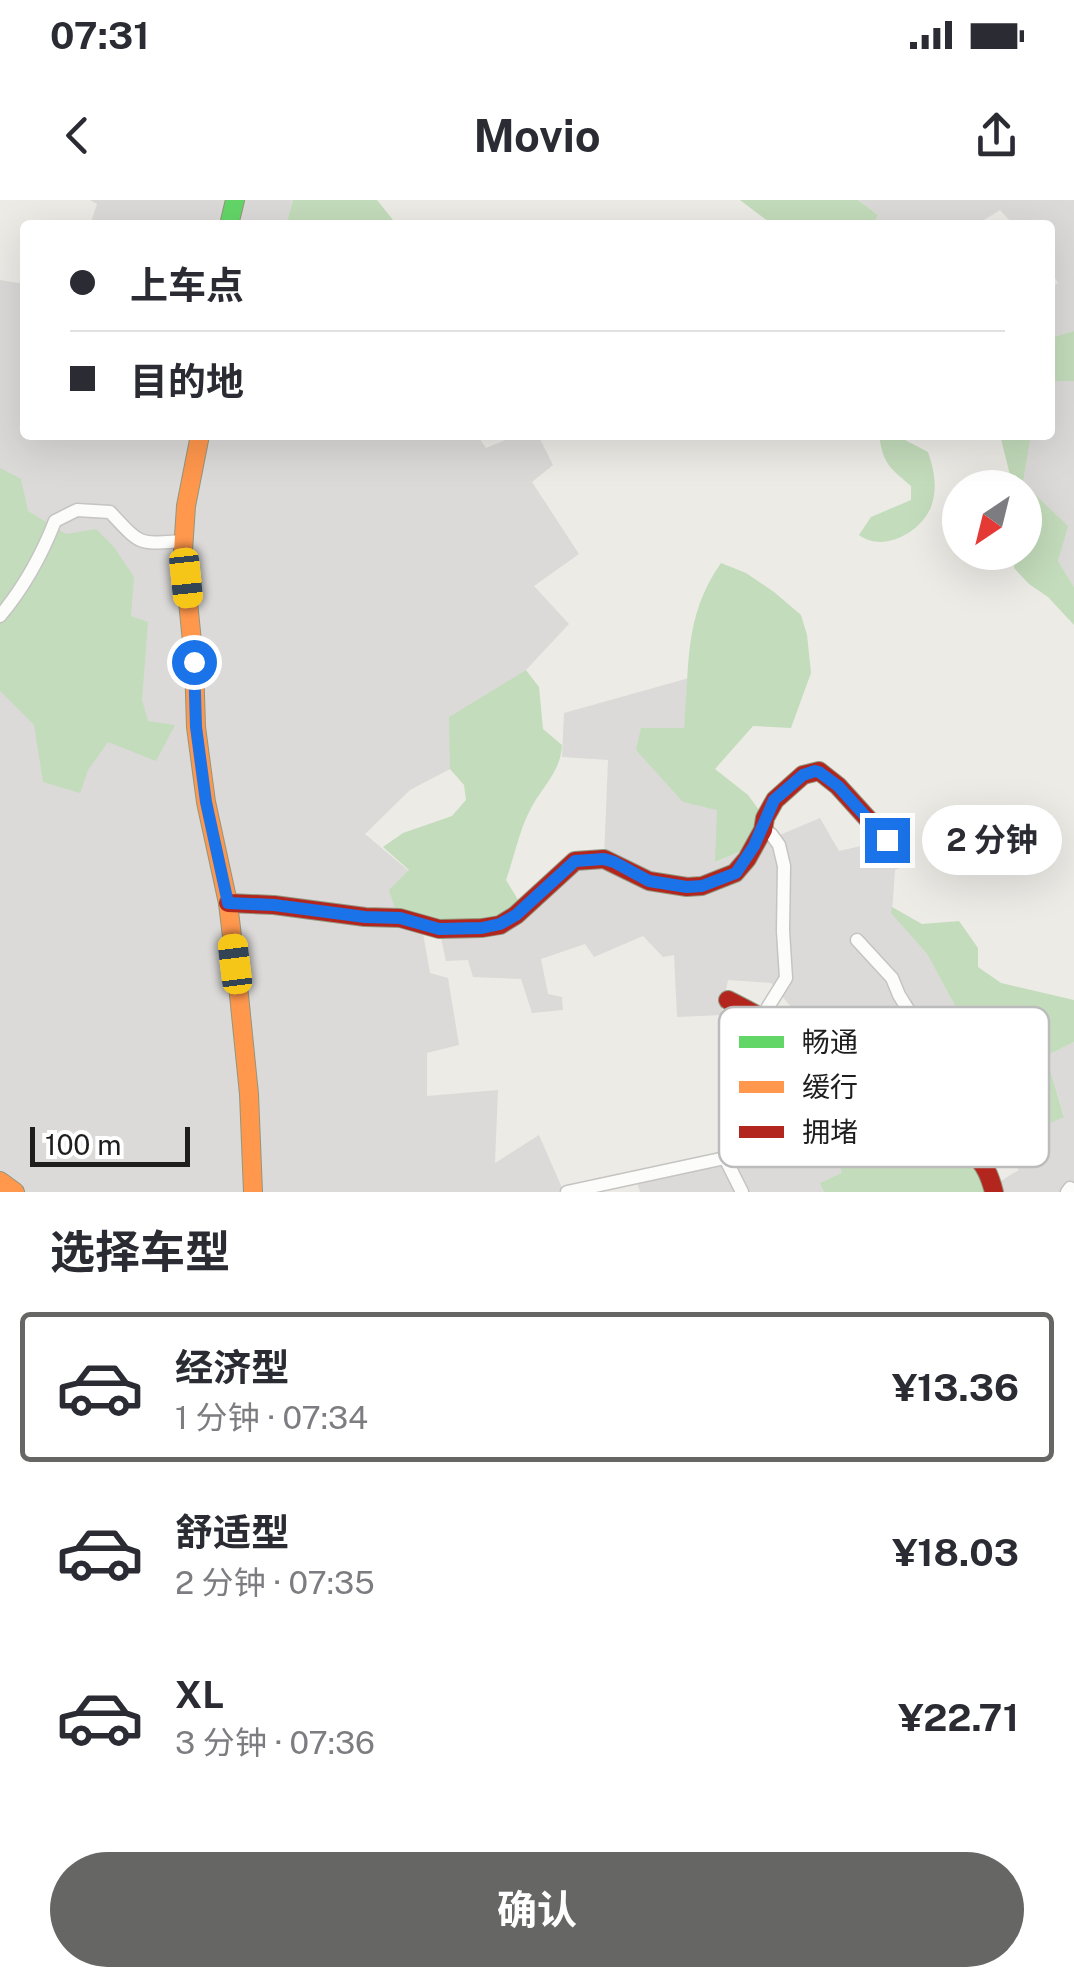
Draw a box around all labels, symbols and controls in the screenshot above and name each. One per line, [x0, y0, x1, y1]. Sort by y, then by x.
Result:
text: 07:31 [50, 13, 149, 58]
icon: back [50, 108, 105, 163]
icon: share [969, 108, 1024, 163]
text: Movio [473, 109, 601, 162]
text: 上车点 [130, 263, 244, 308]
text: 目的地 [130, 359, 244, 404]
north arrow [942, 470, 1042, 570]
map controls [942, 470, 1042, 570]
car [168, 547, 204, 609]
route start [172, 640, 217, 685]
callout: 2 分钟 [922, 805, 1062, 875]
route end [865, 818, 910, 863]
text: 2 分钟 [946, 821, 1038, 858]
car [216, 932, 254, 996]
legend [719, 1007, 1049, 1167]
text: 畅通 [802, 1025, 858, 1058]
text: 缓行 [802, 1070, 858, 1103]
text: 拥堵 [802, 1115, 858, 1148]
scale bar [30, 1122, 190, 1166]
text: 100 m [45, 1128, 122, 1161]
text: 选择车型 [50, 1225, 230, 1278]
icon: car [55, 1342, 145, 1432]
text: 经济型 [175, 1345, 289, 1390]
text: ¥13.36 [892, 1365, 1019, 1410]
text: 1 分钟 · 07:34 [175, 1399, 368, 1436]
icon: car [55, 1507, 145, 1597]
text: 舒适型 [175, 1510, 289, 1555]
text: ¥18.03 [892, 1530, 1019, 1575]
text: 2 分钟 · 07:35 [175, 1564, 375, 1601]
icon: car [55, 1672, 145, 1762]
text: XL [175, 1672, 224, 1717]
text: ¥22.71 [898, 1695, 1019, 1740]
text: 3 分钟 · 07:36 [175, 1724, 375, 1761]
button: 确认 [50, 1852, 1024, 1967]

